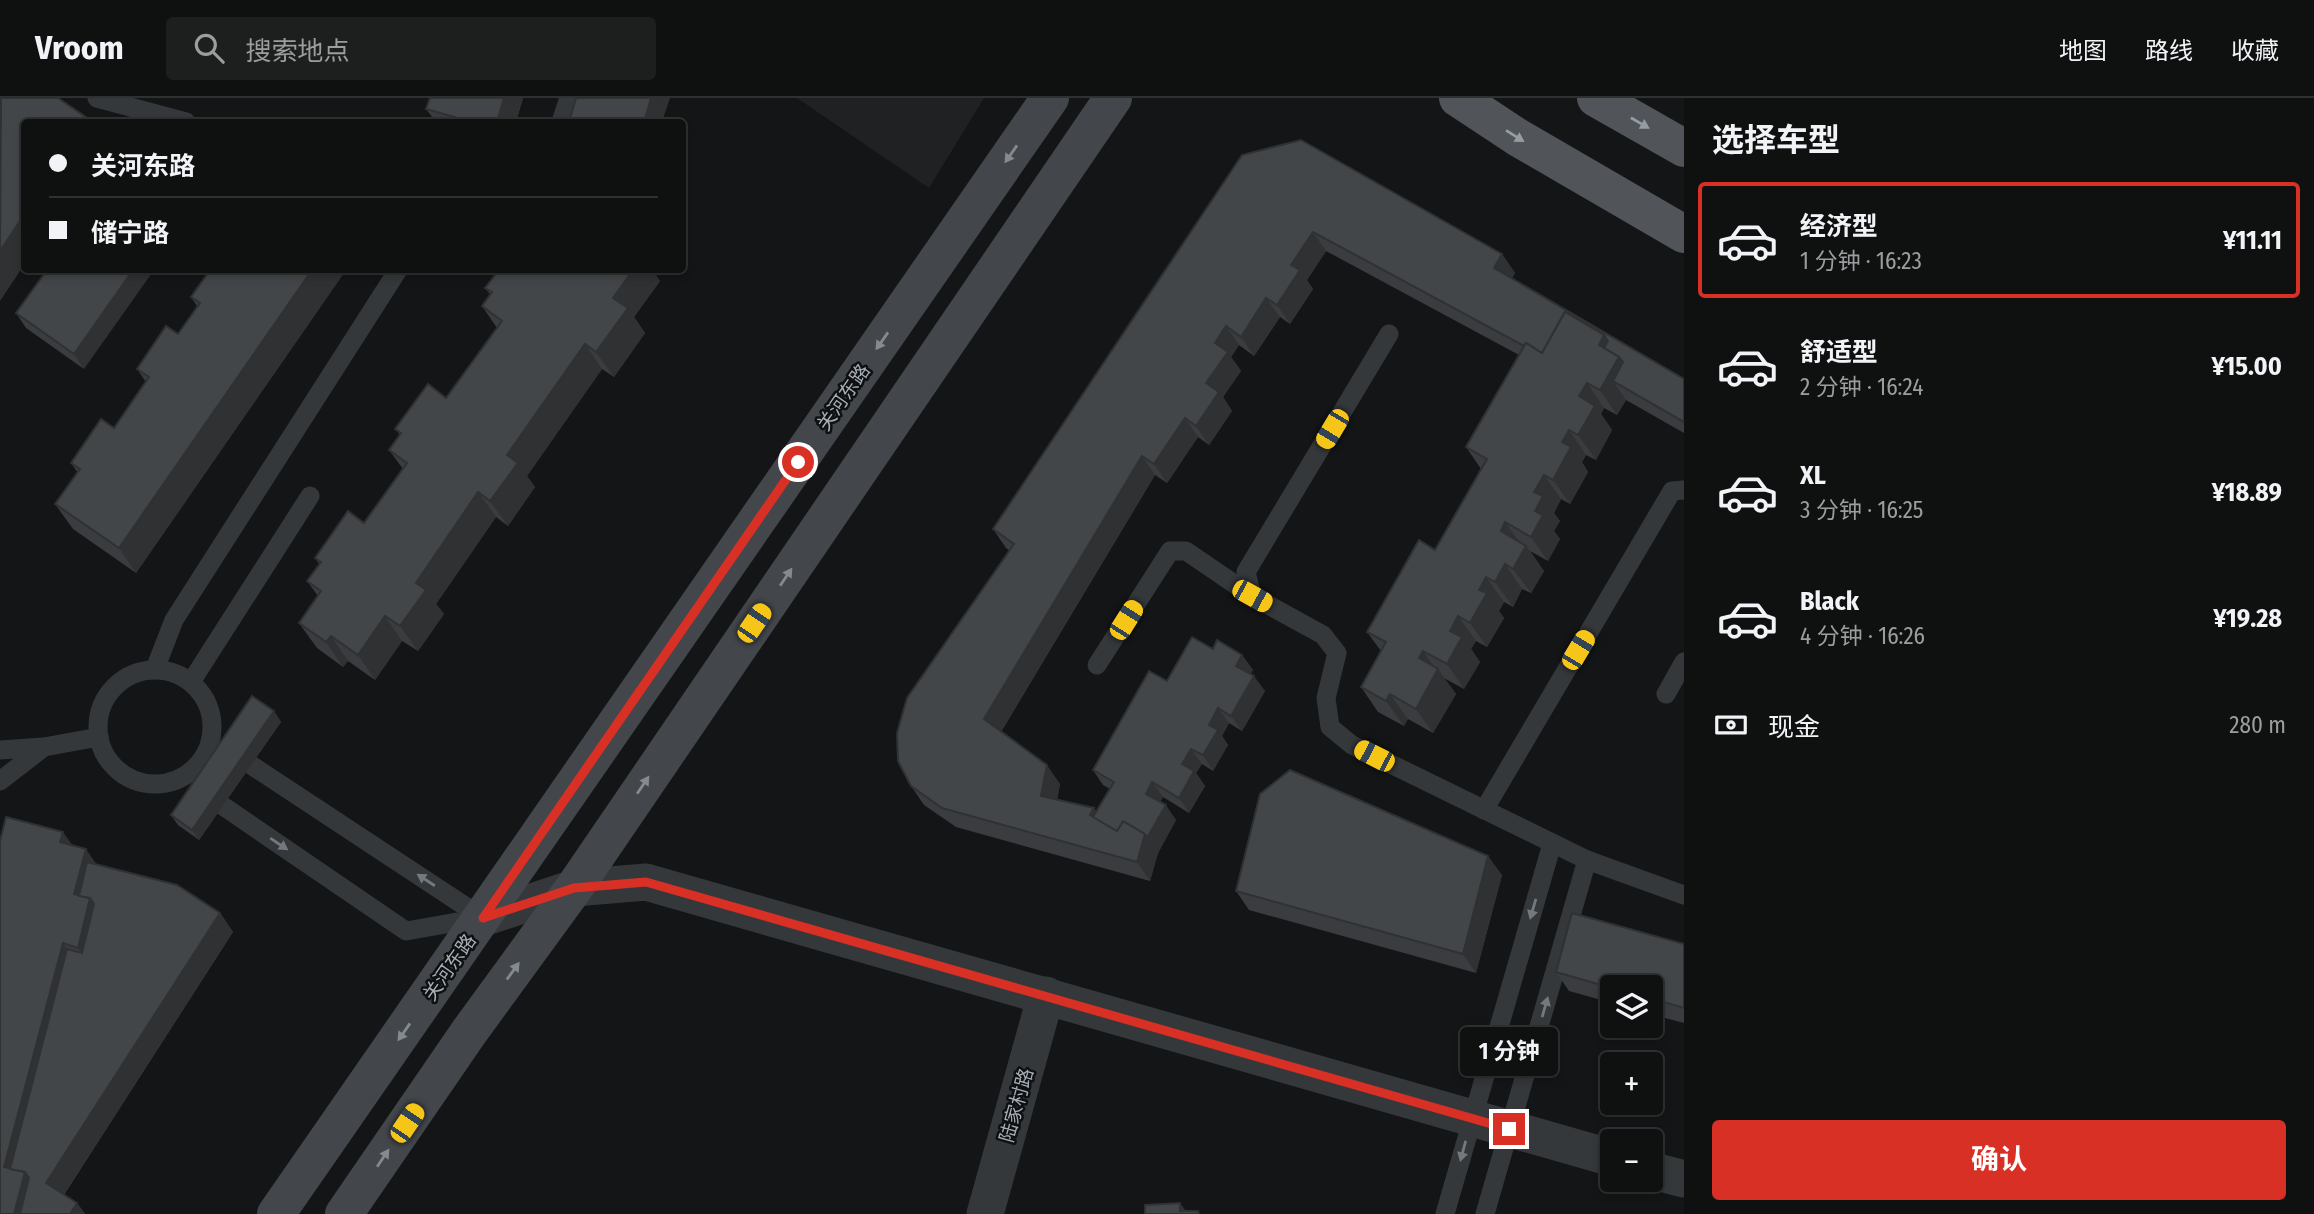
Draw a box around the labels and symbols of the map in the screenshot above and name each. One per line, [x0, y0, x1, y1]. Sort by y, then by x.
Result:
one-way arrow [1631, 117, 1650, 129]
one-way arrow [1506, 129, 1525, 142]
one-way arrow [1004, 145, 1018, 163]
one-way arrow [875, 332, 889, 350]
street label: 关河东路 [812, 360, 875, 435]
car [1313, 406, 1352, 452]
route start [782, 446, 814, 478]
one-way arrow [779, 568, 793, 586]
car [1229, 577, 1276, 615]
car [1106, 597, 1147, 643]
car [734, 600, 775, 646]
car [1559, 627, 1598, 673]
car [1351, 737, 1398, 775]
one-way arrow [636, 776, 650, 794]
one-way arrow [270, 837, 288, 851]
one-way arrow [417, 873, 436, 886]
one-way arrow [1527, 899, 1537, 920]
street label: 关河东路 [418, 930, 481, 1005]
one-way arrow [506, 962, 520, 980]
one-way arrow [1540, 996, 1550, 1017]
one-way arrow [397, 1023, 411, 1041]
callout: 1 分钟 [1460, 1028, 1558, 1076]
street label: 陆家村路 [995, 1065, 1038, 1145]
car [387, 1100, 428, 1146]
route end [1493, 1113, 1525, 1145]
one-way arrow [1457, 1141, 1467, 1162]
one-way arrow [376, 1149, 390, 1167]

